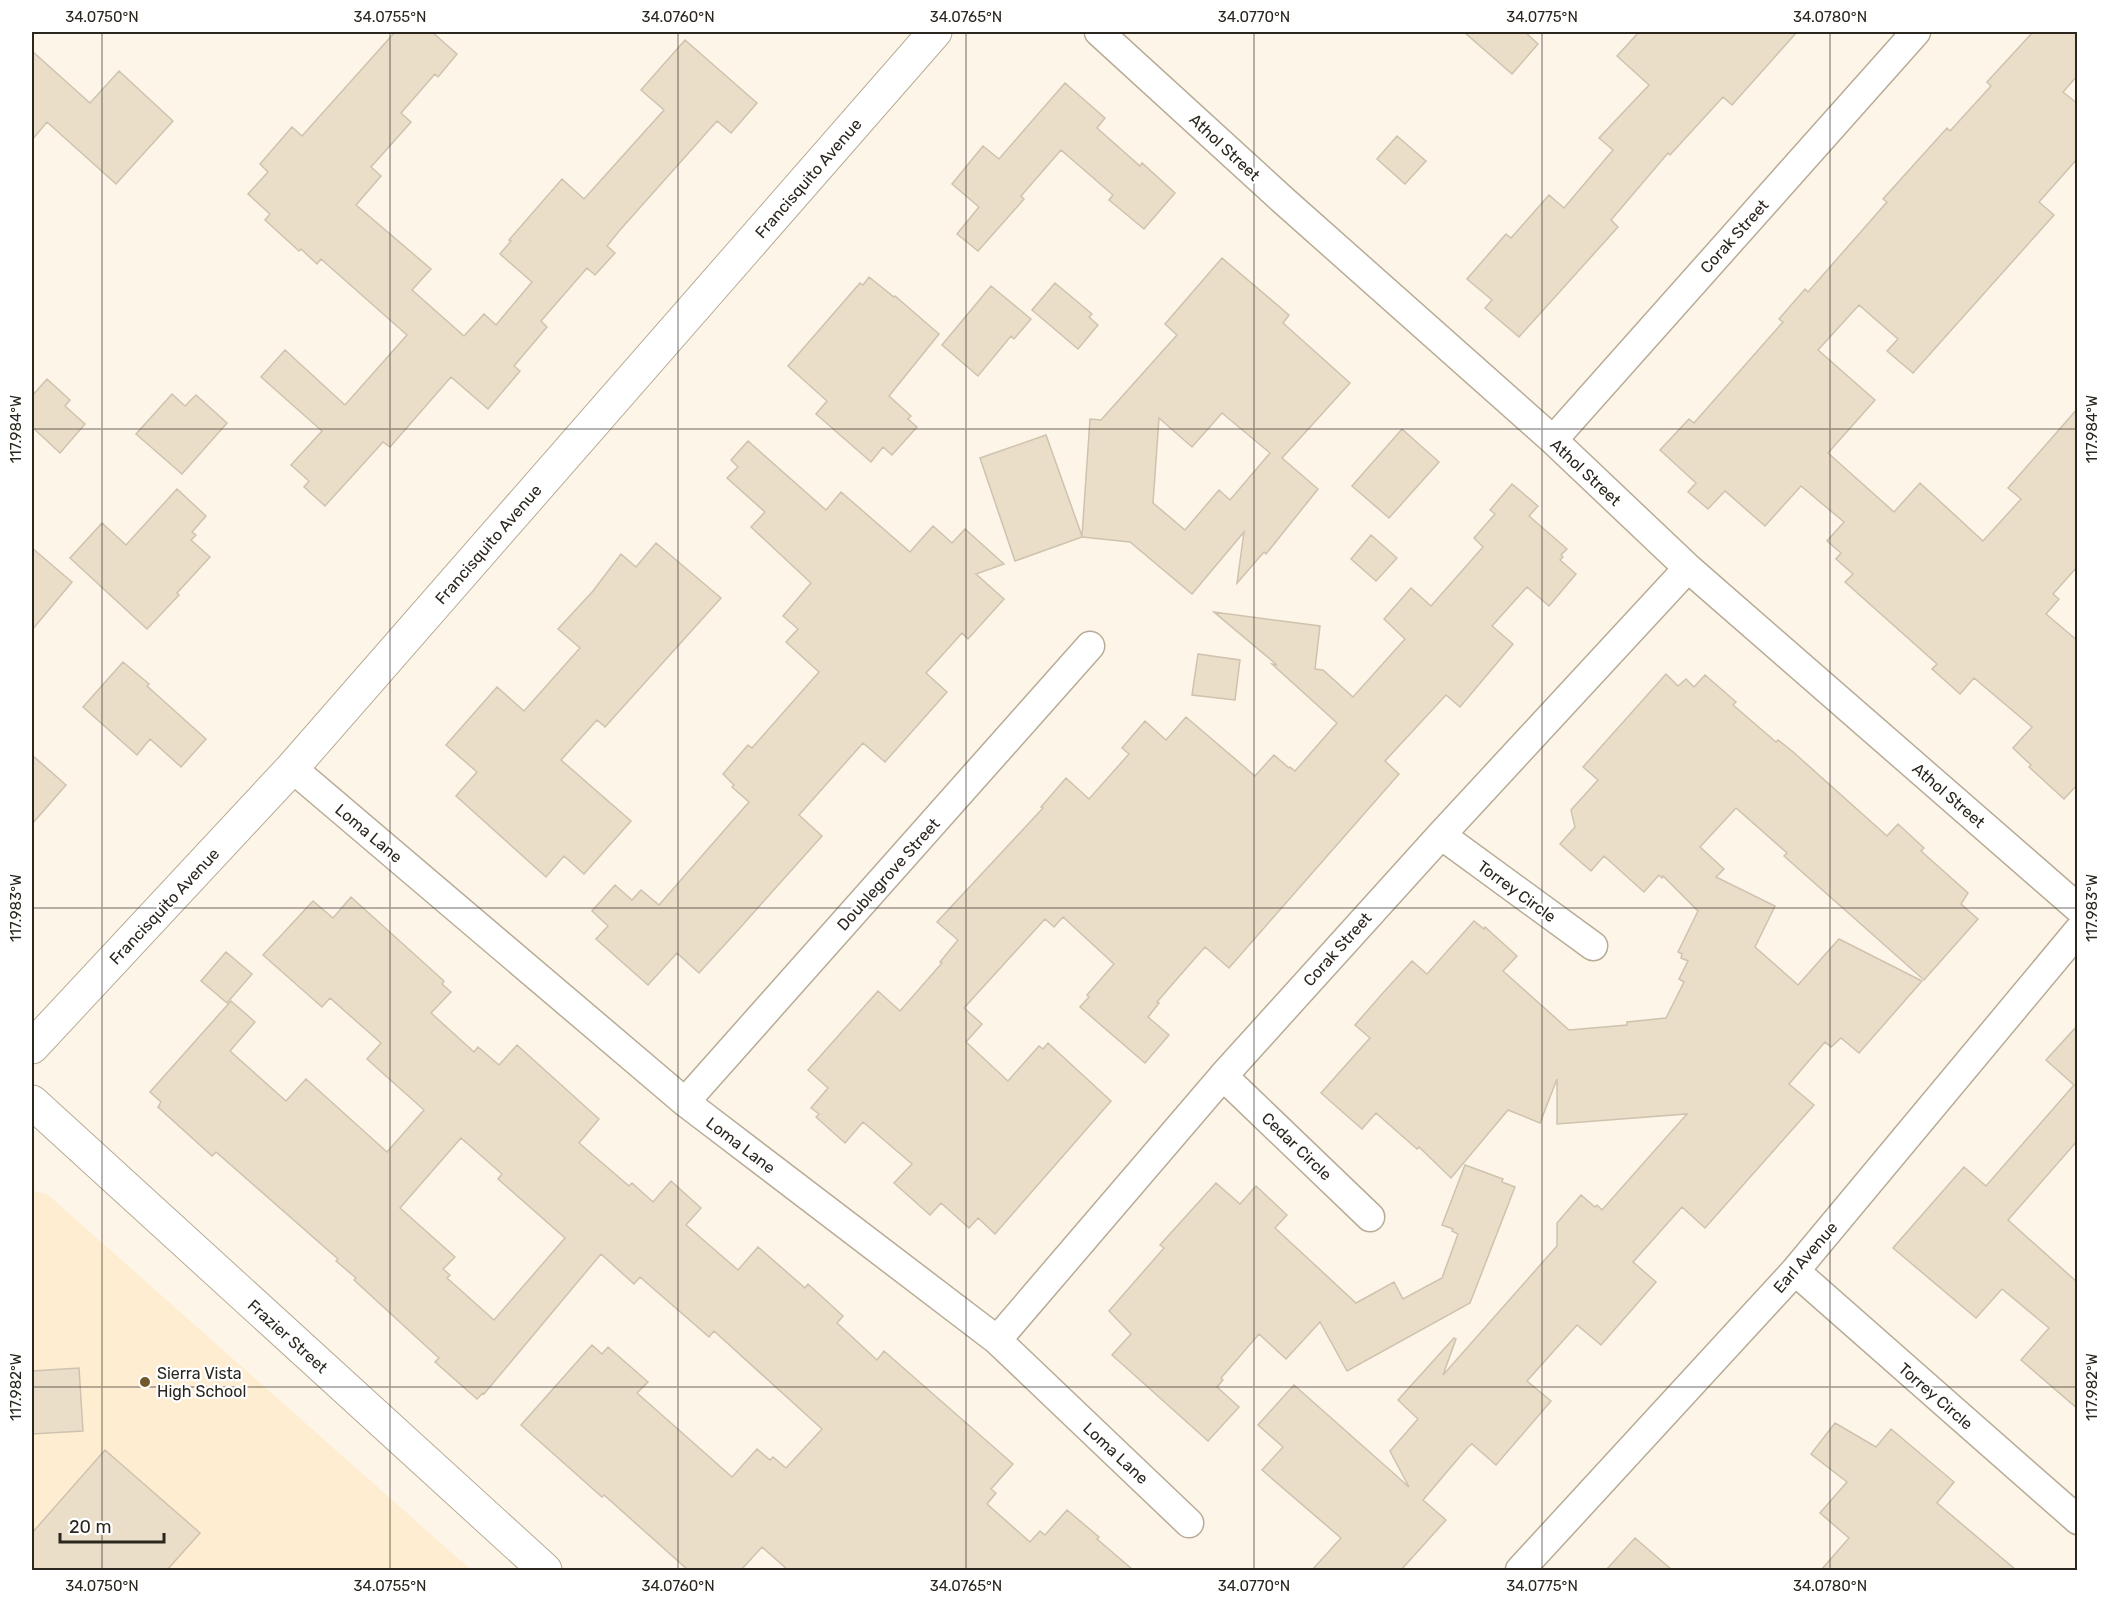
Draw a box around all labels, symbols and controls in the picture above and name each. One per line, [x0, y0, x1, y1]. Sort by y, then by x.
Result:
text: 34.0750°N [65, 8, 139, 26]
text: 34.0755°N [354, 8, 426, 26]
text: 34.0760°N [641, 8, 715, 26]
text: 34.0765°N [930, 8, 1002, 26]
text: 34.0770°N [1218, 8, 1290, 26]
text: 34.0775°N [1506, 8, 1578, 26]
text: 34.0780°N [1793, 8, 1867, 26]
street label: Athol Street [1185, 110, 1264, 185]
street label: Francisquito Avenue [751, 115, 866, 242]
street label: Corak Street [1696, 195, 1773, 277]
text: 117.984°W [7, 395, 25, 463]
text: 117.984°W [2083, 395, 2101, 463]
street label: Athol Street [1546, 435, 1625, 510]
street label: Francisquito Avenue [431, 481, 546, 608]
street label: Athol Street [1909, 759, 1989, 832]
street label: Loma Lane [331, 800, 406, 867]
street label: Doublegrove Street [833, 814, 944, 934]
street label: Francisquito Avenue [105, 844, 223, 969]
street label: Torrey Circle [1474, 857, 1560, 926]
text: 117.983°W [7, 874, 25, 942]
text: 117.983°W [2083, 874, 2101, 942]
street label: Corak Street [1299, 908, 1376, 990]
street label: Cedar Circle [1258, 1108, 1336, 1184]
street label: Loma Lane [702, 1113, 779, 1178]
street label: Earl Avenue [1769, 1218, 1841, 1297]
street label: Frazier Street [244, 1296, 331, 1377]
text: 117.982°W [7, 1353, 25, 1421]
text: 117.982°W [2083, 1353, 2101, 1421]
street label: Torrey Circle [1895, 1359, 1977, 1434]
place label: Sierra Vista High School [157, 1364, 246, 1401]
marker: Sierra Vista High School [138, 1375, 152, 1389]
street label: Loma Lane [1079, 1419, 1152, 1488]
scale bar [60, 1506, 164, 1544]
text: 20 m [69, 1516, 111, 1538]
text: 34.0750°N [65, 1577, 139, 1595]
text: 34.0755°N [354, 1577, 426, 1595]
text: 34.0760°N [641, 1577, 715, 1595]
text: 34.0765°N [930, 1577, 1002, 1595]
text: 34.0770°N [1218, 1577, 1290, 1595]
text: 34.0775°N [1506, 1577, 1578, 1595]
text: 34.0780°N [1793, 1577, 1867, 1595]

